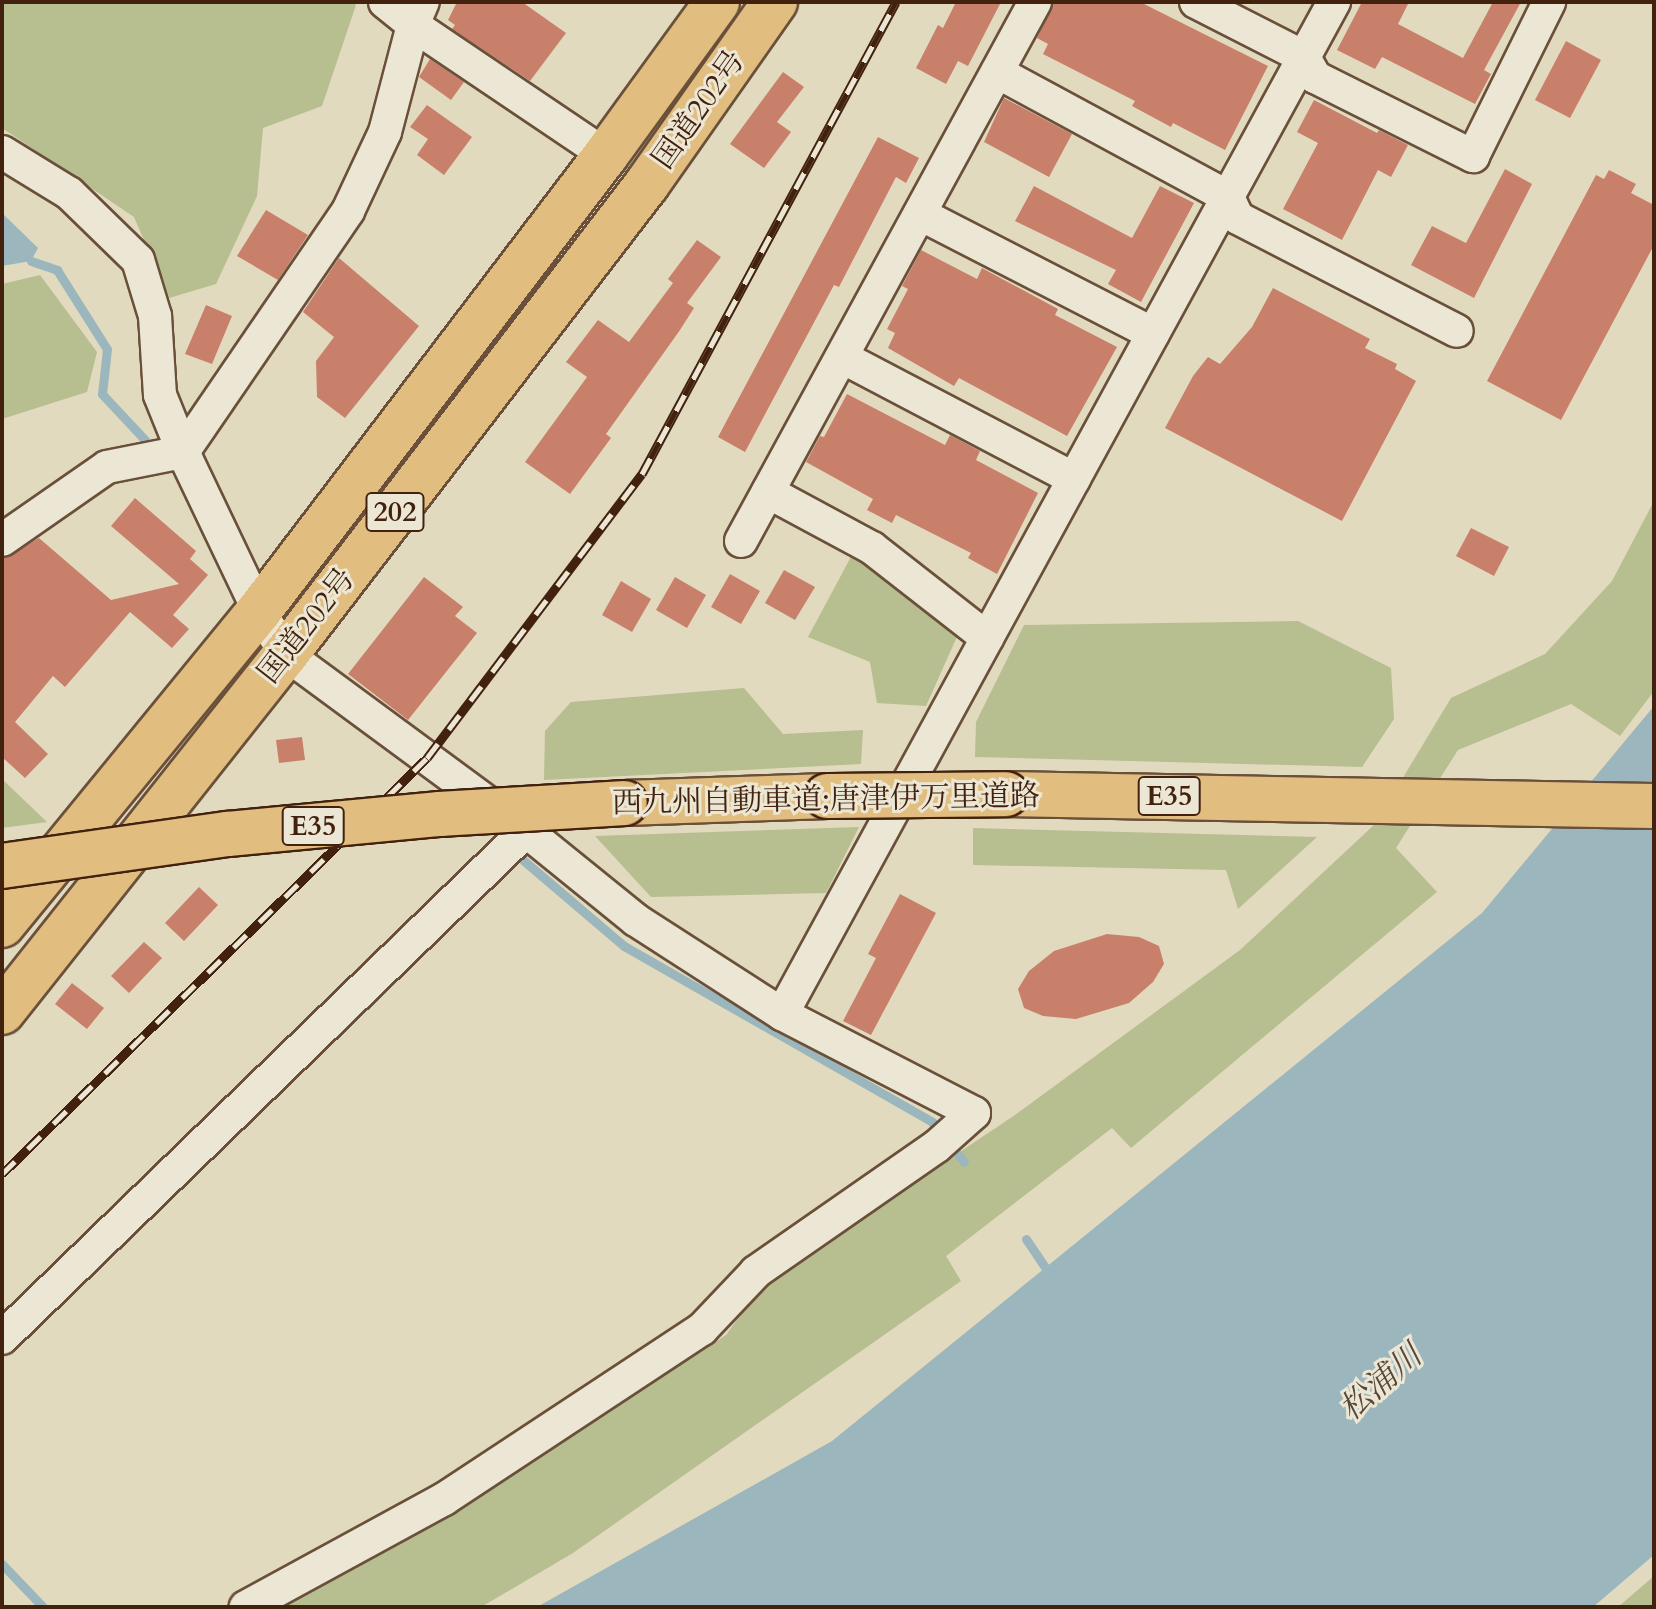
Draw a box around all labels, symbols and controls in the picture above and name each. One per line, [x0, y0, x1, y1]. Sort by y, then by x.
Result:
street label: 国道202号 [645, 44, 753, 176]
road number: 202 [365, 488, 425, 536]
street label: 国道202号 [251, 561, 363, 691]
road number: E35 [1137, 772, 1201, 820]
street label: 西九州自動車道;唐津伊万里道路 [612, 778, 1040, 822]
road number: E35 [281, 802, 345, 850]
water label: 松浦川 [1332, 1337, 1430, 1429]

